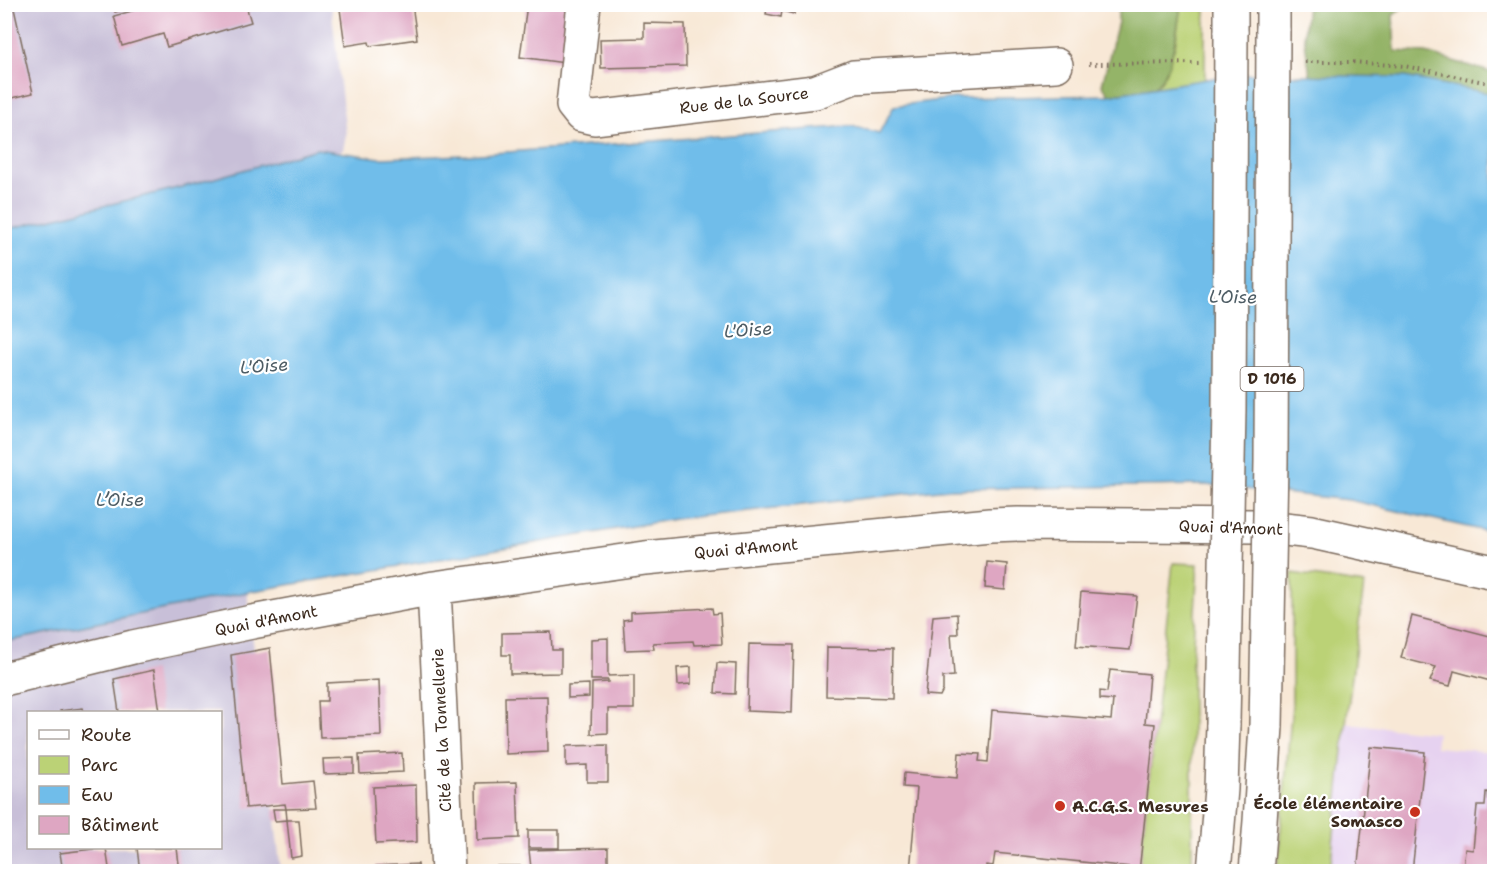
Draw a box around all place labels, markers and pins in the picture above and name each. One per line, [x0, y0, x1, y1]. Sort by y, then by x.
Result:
place label: École élémentaire Somasco [1253, 793, 1403, 832]
place label: A.C.G.S. Mesures [1072, 796, 1209, 817]
marker: A.C.G.S. Mesures [1053, 799, 1067, 813]
marker: École élémentaire Somasco [1408, 805, 1422, 819]

